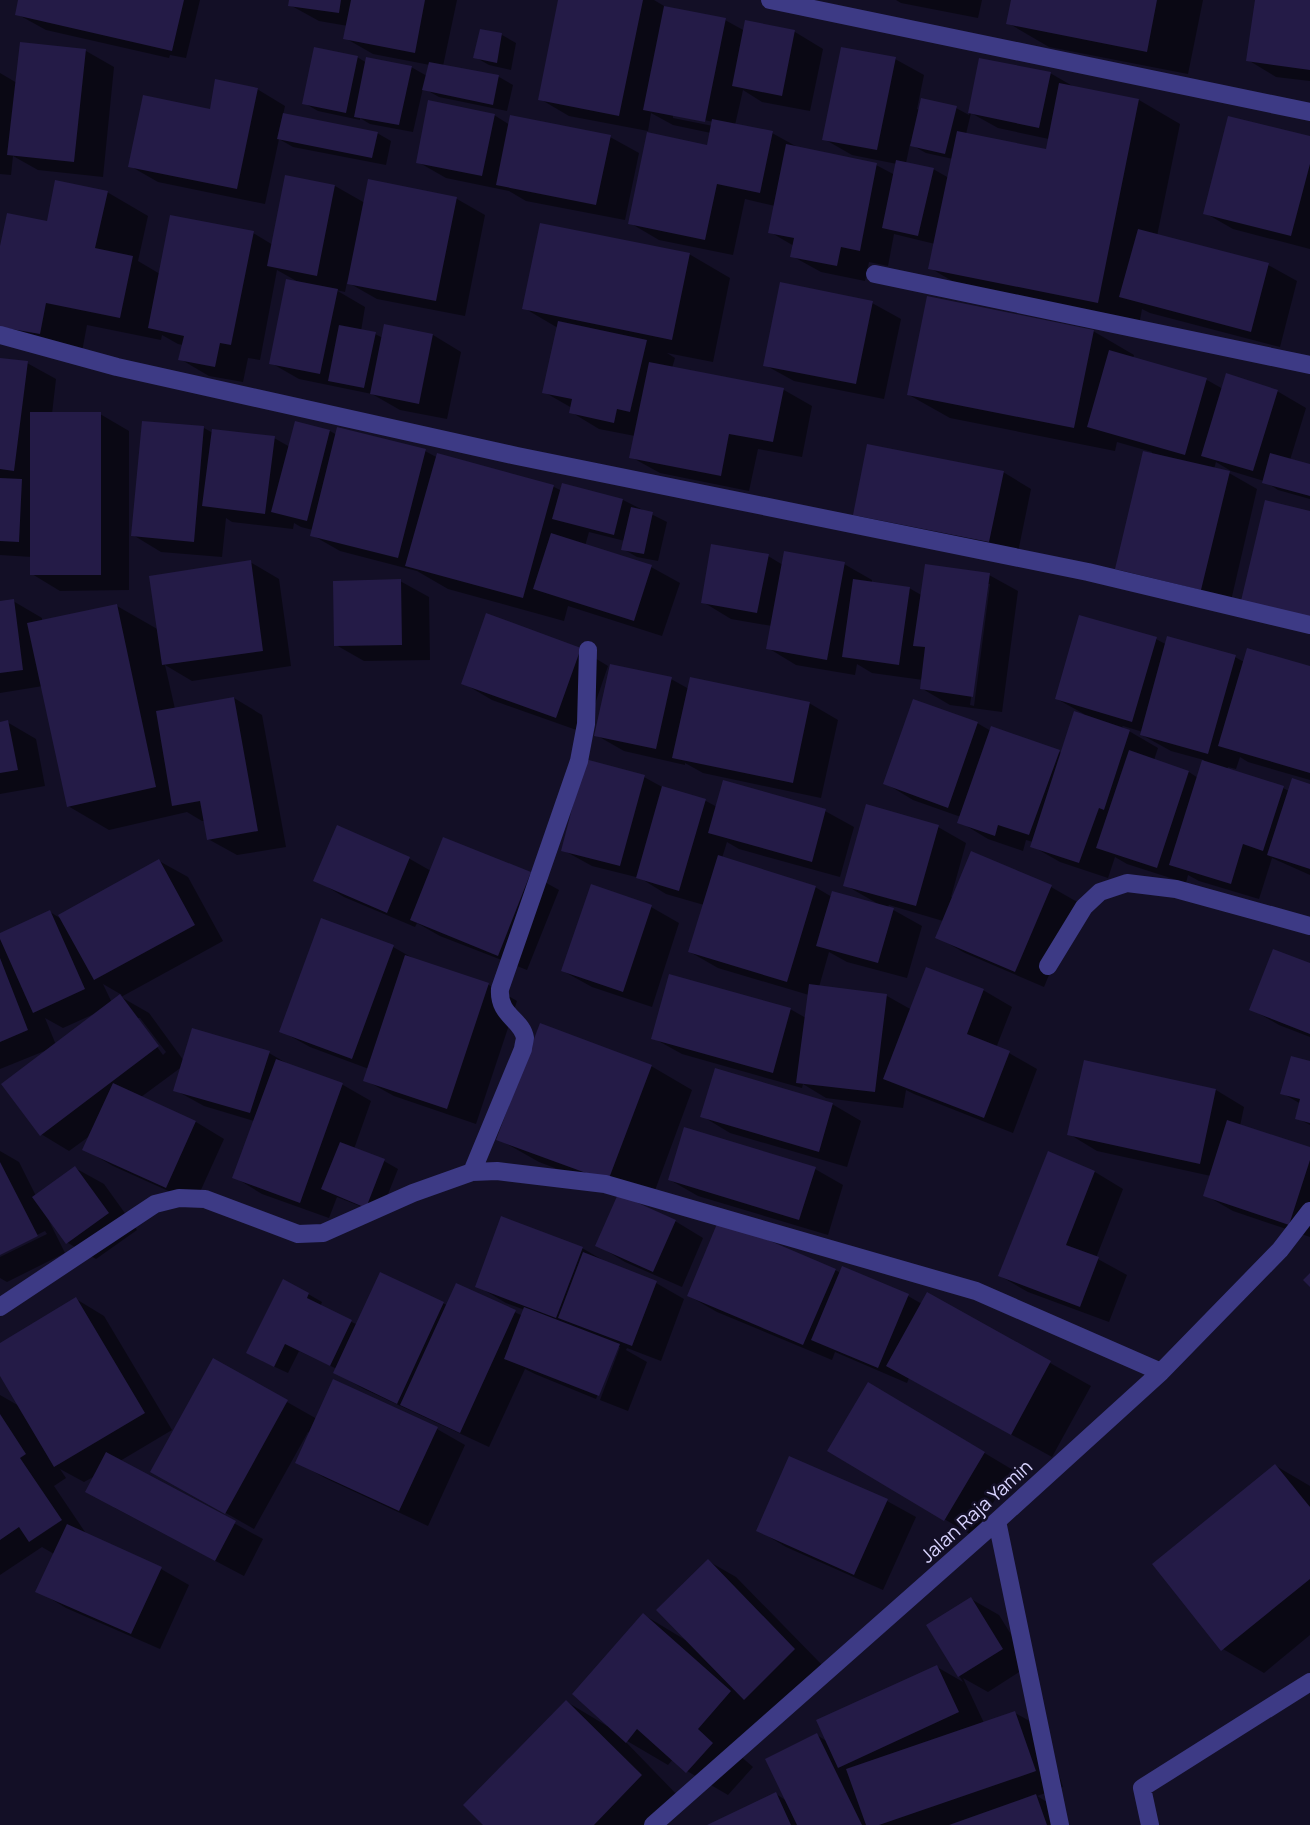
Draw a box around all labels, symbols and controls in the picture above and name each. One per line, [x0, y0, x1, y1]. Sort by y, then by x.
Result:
street label: Jalan Raja Yamin [914, 1454, 1038, 1568]

